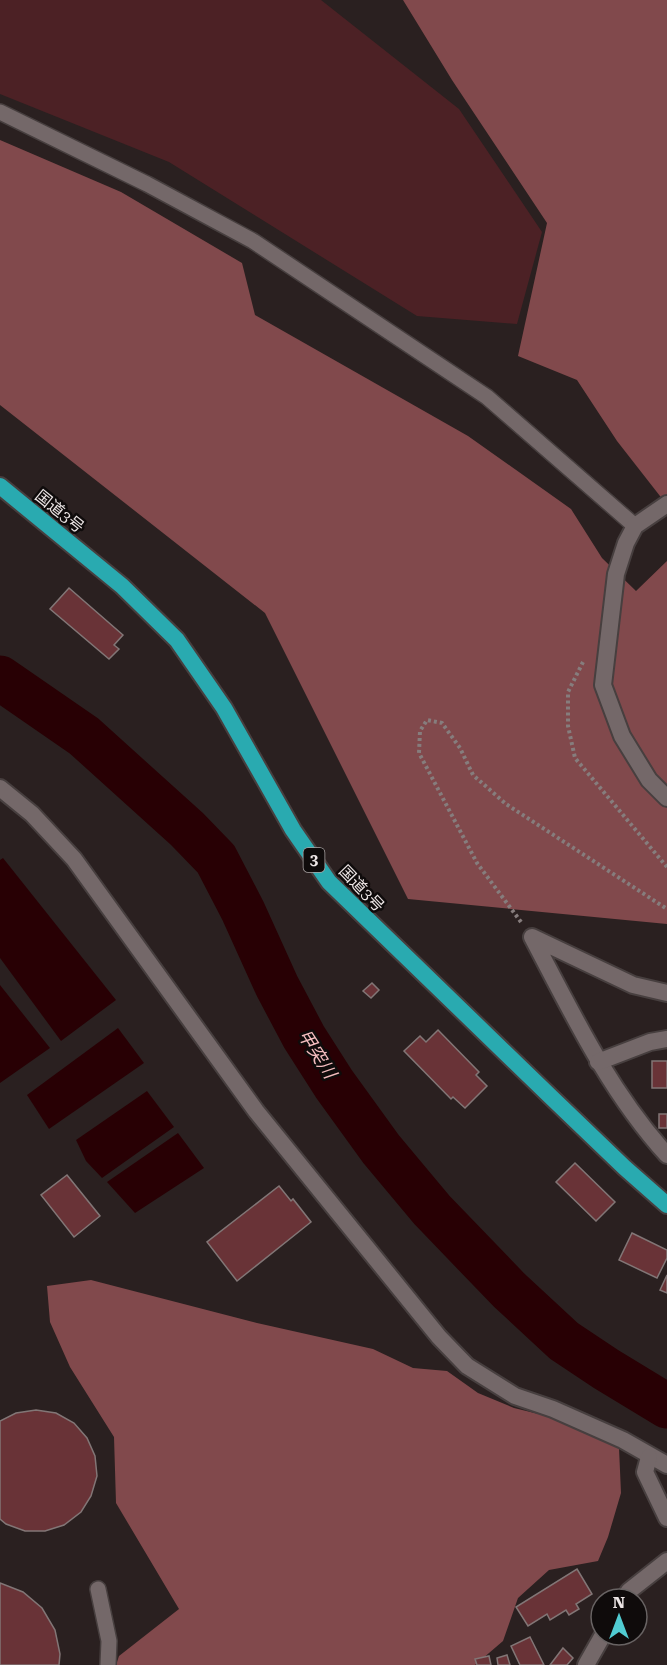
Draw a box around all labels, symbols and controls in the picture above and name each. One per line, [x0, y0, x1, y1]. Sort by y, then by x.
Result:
street label: 国道3号 [32, 486, 88, 537]
road number: 3 [304, 848, 324, 872]
street label: 国道3号 [335, 861, 388, 915]
water label: 甲突川 [294, 1025, 342, 1084]
north arrow [589, 1587, 649, 1647]
text: N [613, 1593, 625, 1612]

